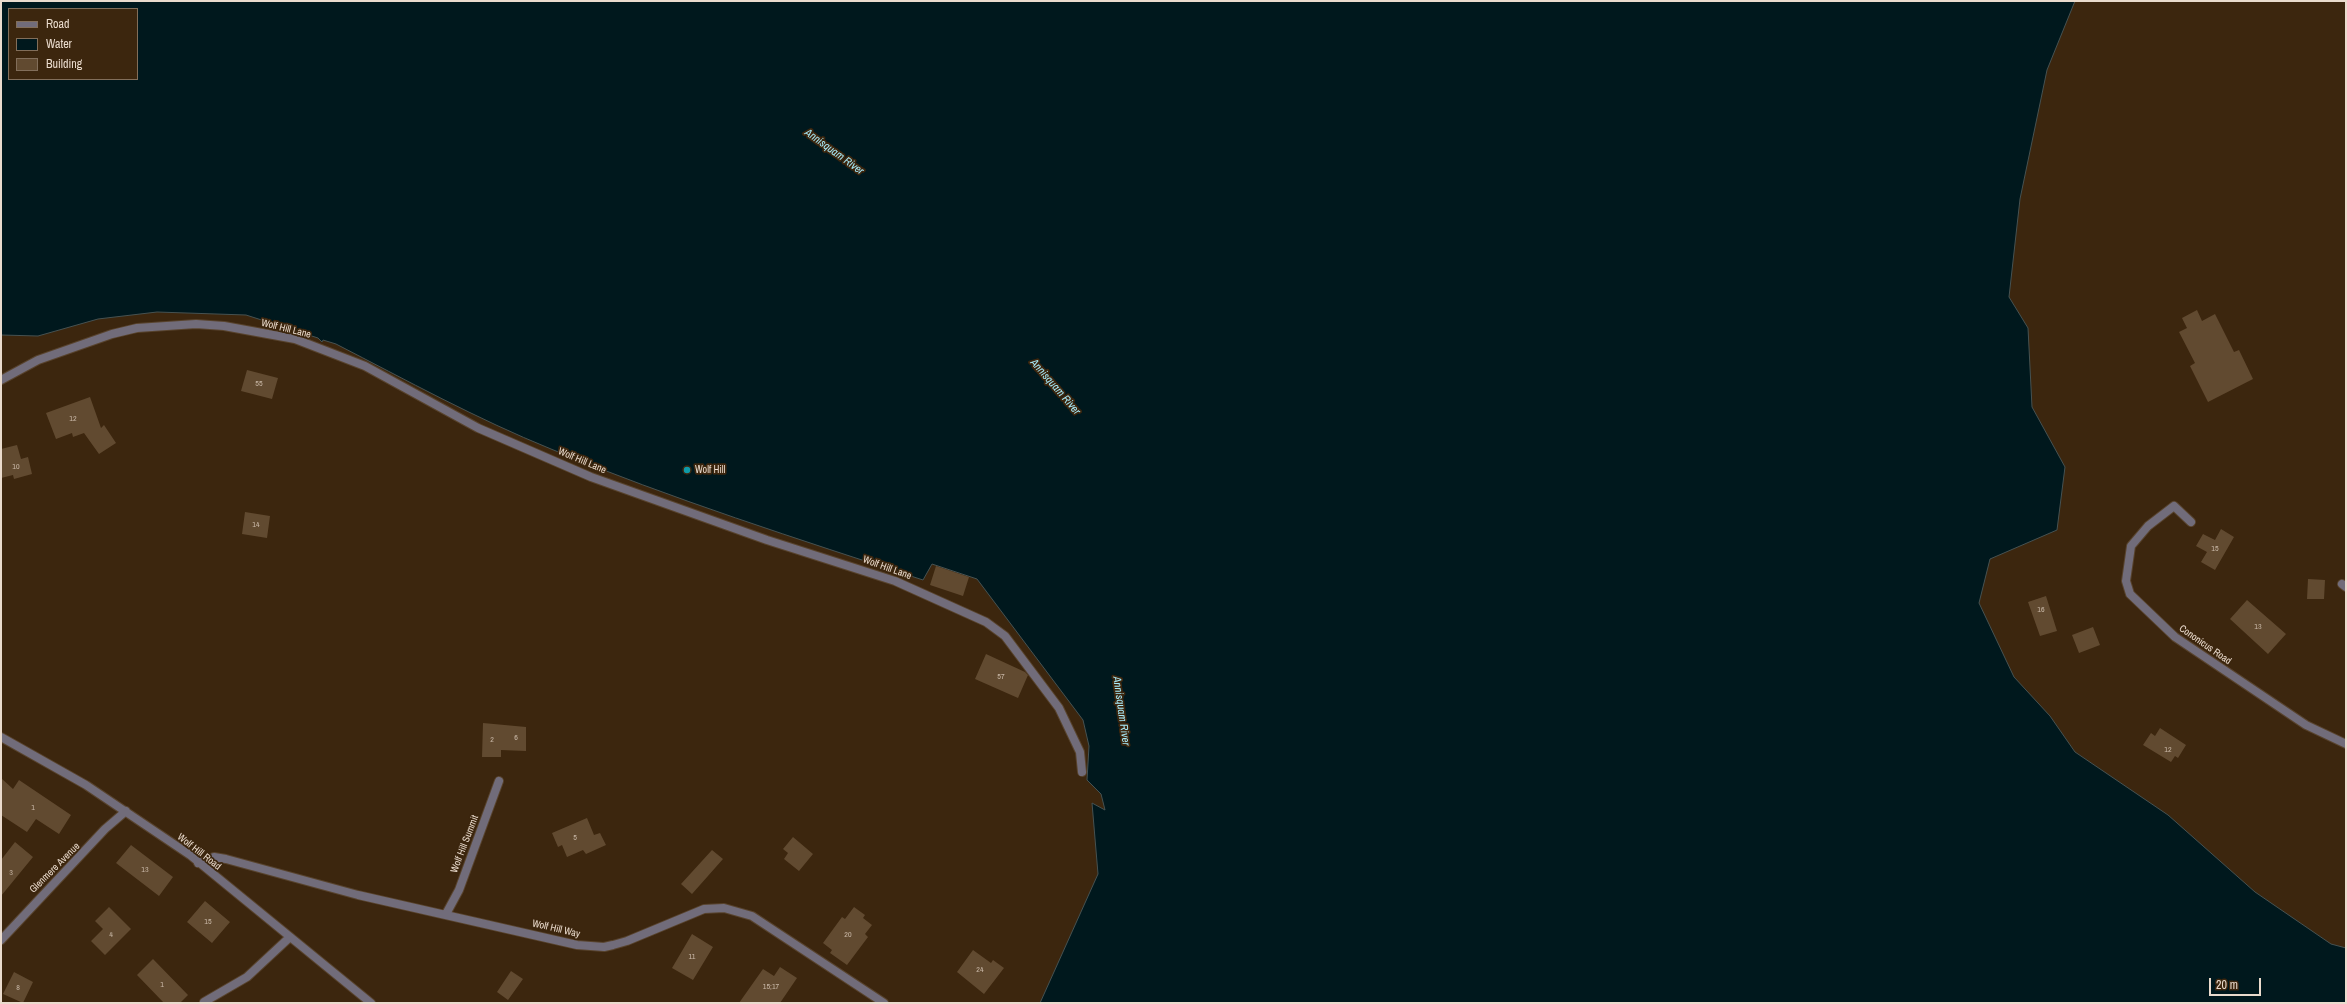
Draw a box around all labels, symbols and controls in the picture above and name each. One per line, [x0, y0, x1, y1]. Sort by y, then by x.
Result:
legend [8, 8, 138, 80]
text: Road [46, 16, 70, 32]
text: Water [46, 36, 72, 52]
text: Building [46, 56, 82, 72]
water label: Annisquam River [802, 126, 866, 178]
street label: Wolf Hill Lane [260, 317, 312, 341]
water label: Annisquam River [1027, 356, 1083, 418]
house number: 55 [255, 379, 263, 389]
house number: 12 [69, 414, 77, 424]
street label: Wolf Hill Lane [556, 446, 608, 476]
house number: 10 [12, 462, 20, 472]
place label: Wolf Hill [695, 464, 725, 476]
marker: Wolf Hill [682, 465, 692, 475]
house number: 14 [252, 520, 260, 530]
house number: 15 [2211, 544, 2219, 554]
street label: Wolf Hill Lane [861, 554, 913, 582]
house number: 16 [2037, 605, 2045, 615]
house number: 13 [2254, 622, 2262, 632]
street label: Cononicus Road [2177, 623, 2233, 667]
house number: 57 [997, 672, 1005, 682]
water label: Annisquam River [1110, 676, 1132, 746]
house number: 6 [514, 733, 518, 743]
house number: 2 [490, 735, 494, 745]
house number: 12 [2164, 745, 2172, 755]
house number: 1 [31, 803, 35, 813]
street label: Wolf Hill Summit [448, 813, 482, 875]
street label: Wolf Hill Road [175, 831, 223, 873]
house number: 5 [573, 833, 577, 843]
street label: Glenmere Avenue [27, 840, 83, 896]
house number: 13 [141, 865, 149, 875]
house number: 3 [9, 868, 13, 878]
house number: 15 [204, 917, 212, 927]
street label: Wolf Hill Way [531, 918, 581, 940]
house number: 4 [109, 930, 113, 940]
house number: 20 [844, 930, 852, 940]
house number: 11 [689, 952, 695, 962]
house number: 24 [976, 965, 984, 975]
scale bar [2211, 970, 2263, 996]
text: 20 m [2216, 977, 2238, 993]
house number: 1 [160, 980, 164, 990]
house number: 15;17 [763, 982, 779, 992]
house number: 8 [16, 983, 20, 993]

